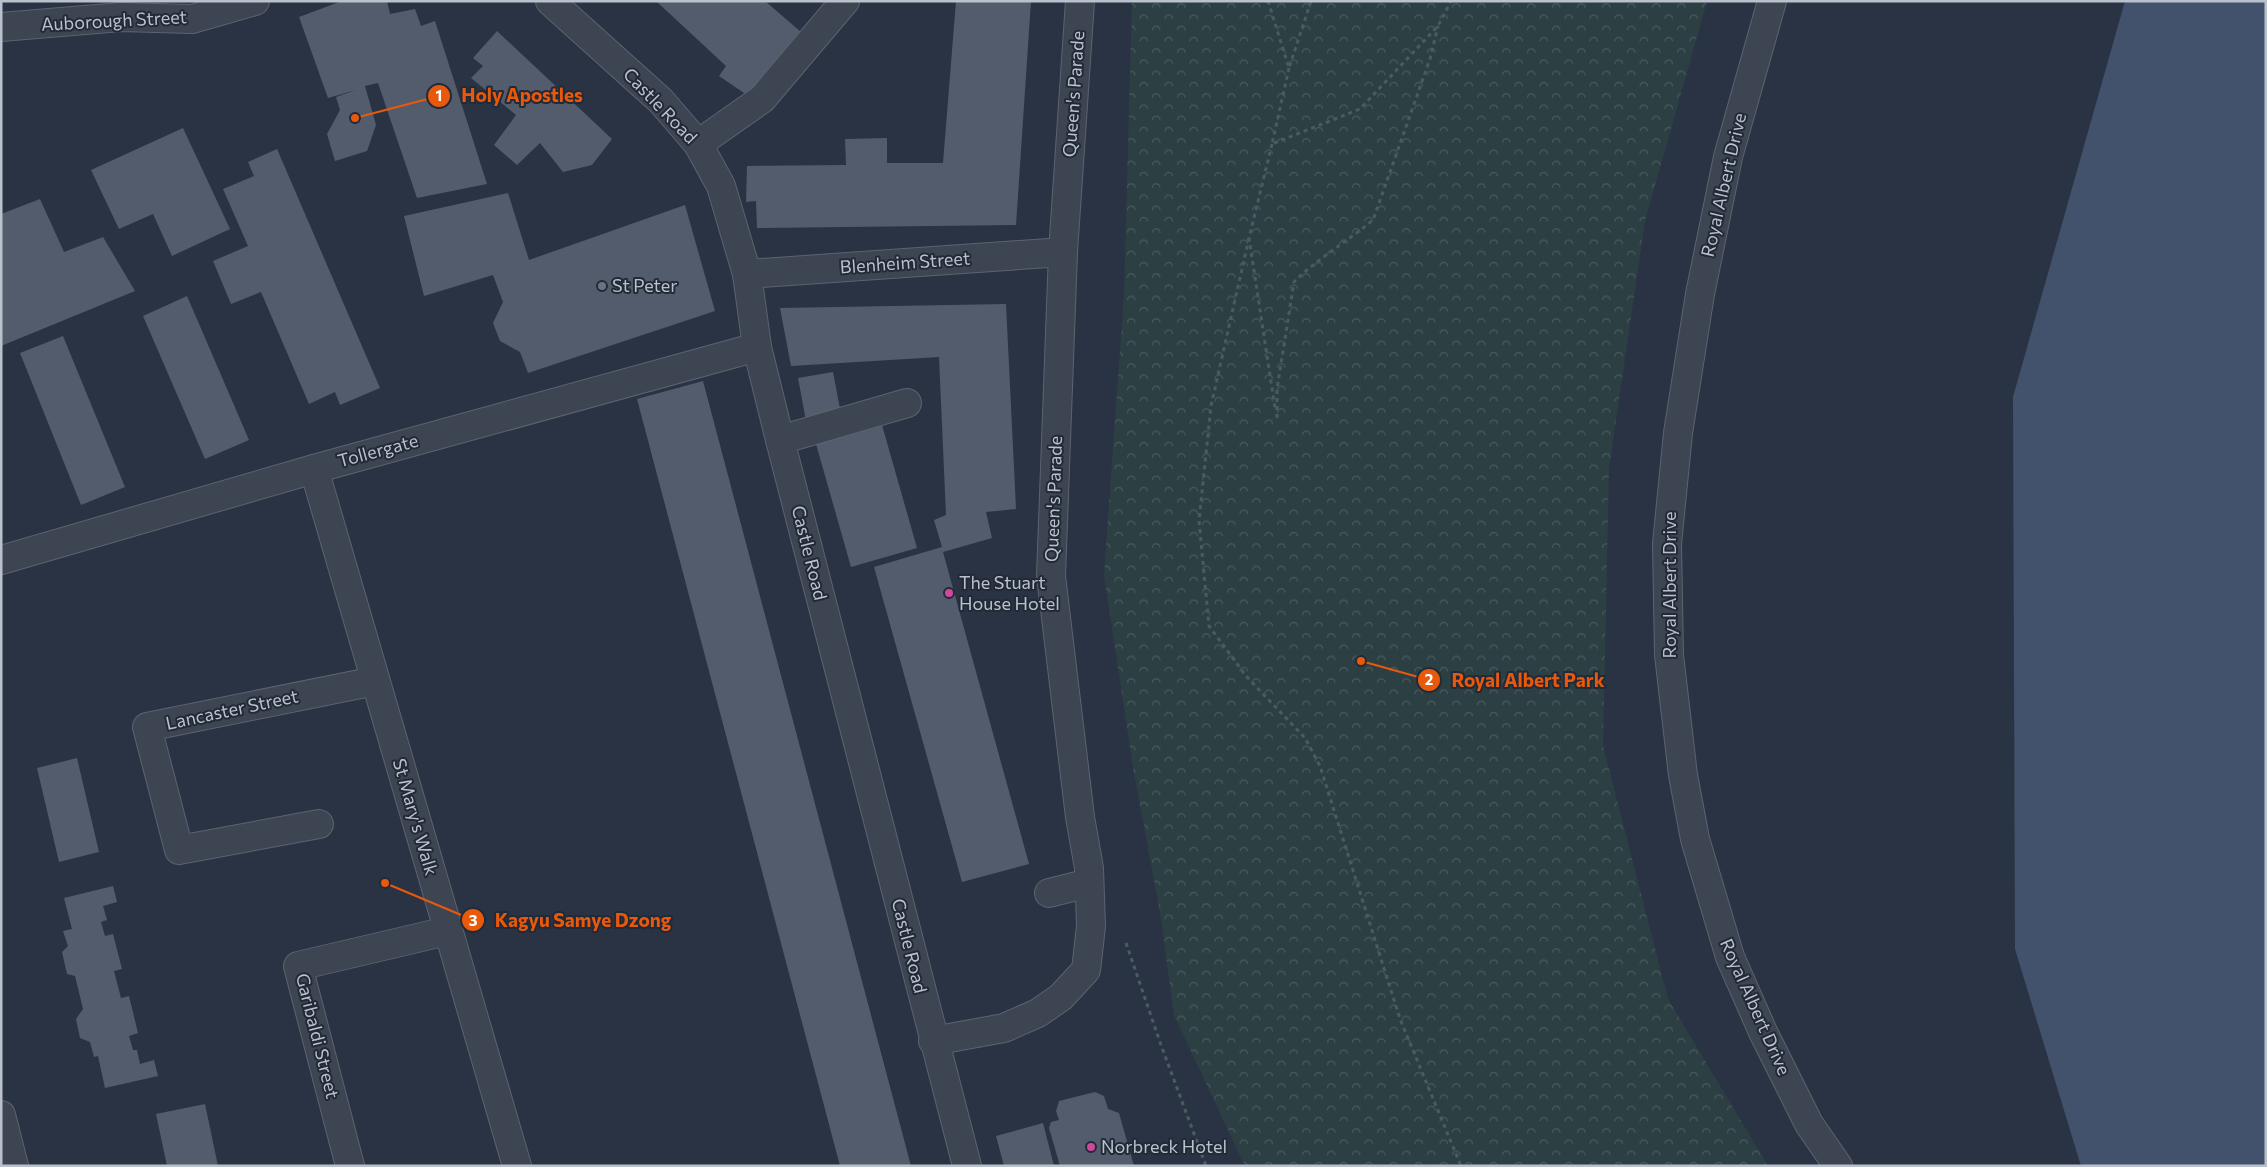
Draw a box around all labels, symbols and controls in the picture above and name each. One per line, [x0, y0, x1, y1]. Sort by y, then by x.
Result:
street label: Auborough Street [41, 5, 187, 35]
street label: Queen's Parade [1058, 30, 1088, 158]
street label: Castle Road [619, 63, 702, 148]
callout: Holy Apostles [427, 79, 593, 113]
text: Holy Apostles [461, 83, 583, 106]
text: 1 [436, 86, 442, 104]
street label: Royal Albert Drive [1696, 111, 1750, 259]
street label: Blenheim Street [839, 246, 971, 278]
place label: St Peter [612, 274, 678, 296]
marker: St Peter [596, 280, 608, 292]
street label: Tollergate [335, 429, 420, 471]
street label: Queen's Parade [1040, 435, 1066, 562]
street label: Castle Road [788, 503, 832, 602]
street label: Royal Albert Drive [1658, 511, 1680, 659]
place label: The Stuart House Hotel [959, 571, 1060, 614]
marker: The Stuart House Hotel [943, 587, 955, 599]
callout: Royal Albert Park [1416, 663, 1615, 697]
text: Royal Albert Park [1451, 668, 1605, 691]
text: 2 [1425, 670, 1433, 688]
street label: Lancaster Street [164, 684, 300, 734]
street label: St Mary's Walk [389, 756, 443, 878]
street label: Castle Road [888, 896, 932, 995]
callout: Kagyu Samye Dzong [460, 903, 682, 937]
text: Kagyu Samye Dzong [495, 908, 672, 931]
text: 3 [469, 911, 478, 929]
street label: Royal Albert Drive [1716, 935, 1796, 1078]
street label: Garibaldi Street [292, 971, 344, 1101]
place label: Norbreck Hotel [1101, 1135, 1227, 1157]
marker: Norbreck Hotel [1085, 1141, 1097, 1153]

